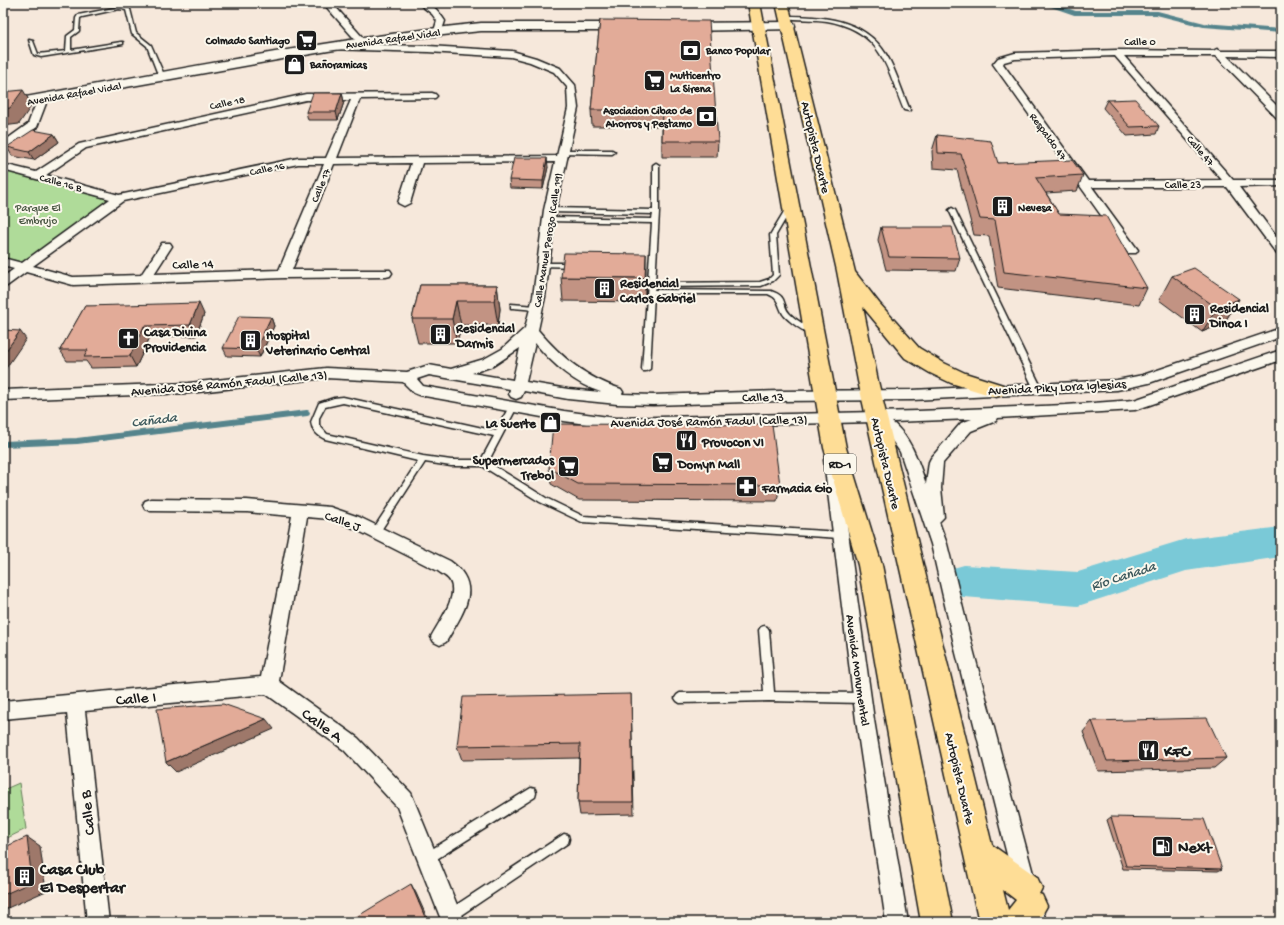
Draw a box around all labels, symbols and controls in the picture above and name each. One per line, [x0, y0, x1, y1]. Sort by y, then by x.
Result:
street label: Avenida Rafael Vidal [345, 26, 442, 53]
supermarket icon: Colmado Santiago [293, 27, 319, 53]
place label: Colmado Santiago [205, 35, 290, 49]
bank icon: Banco Popular [677, 37, 703, 63]
street label: Calle 0 [1124, 37, 1156, 49]
place label: Banco Popular [705, 46, 771, 58]
shop icon: Bañoramicas [282, 51, 308, 77]
place label: Bañoramicas [309, 59, 368, 72]
supermarket icon: Multicentro La Sirena [641, 68, 667, 94]
place label: Multicentro La Sirena [670, 70, 721, 96]
street label: Avenida Rafael Vidal [26, 80, 123, 109]
street label: Calle 18 [209, 94, 246, 114]
street label: Autopista Duarte [797, 100, 832, 195]
bank icon: Asociacion Cibao de Ahorros y Pestamo [694, 103, 720, 129]
place label: Asociacion Cibao de Ahorros y Pestamo [602, 106, 693, 131]
street label: Respaldo 47 [1026, 111, 1069, 163]
street label: Calle 47 [1183, 134, 1216, 169]
street label: Calle 16 [249, 160, 286, 179]
street label: Calle 17 [310, 167, 334, 204]
street label: Calle Manuel Perozo (Calle 19) [532, 172, 566, 308]
street label: Calle 16 B [38, 173, 83, 195]
street label: Calle 23 [1165, 180, 1201, 192]
building icon: Nevesa [990, 194, 1016, 220]
park label: Parque El Embrujo [14, 203, 61, 228]
place label: Nevesa [1018, 203, 1052, 215]
street label: Calle 14 [172, 257, 214, 274]
building icon: Residencial Carlos Gabriel [592, 276, 618, 302]
place label: Residencial Carlos Gabriel [619, 277, 696, 307]
building icon: Residencial Dinoa I [1182, 301, 1208, 327]
place label: Residencial Dinoa I [1209, 302, 1269, 332]
building icon: Residencial Darmis [427, 321, 453, 347]
place label: Residencial Darmis [455, 322, 515, 352]
church icon: Casa Divina Providencia [115, 325, 141, 351]
place label: Casa Divina Providencia [143, 326, 207, 356]
building icon: Hospital Veterinario Central [238, 328, 264, 354]
place label: Hospital Veterinario Central [265, 329, 370, 359]
street label: Avenida José Ramón Fadul (Calle 13) [130, 368, 328, 401]
street label: Avenida Piky Lora Iglesias [988, 377, 1128, 400]
street label: Calle 13 [742, 391, 784, 406]
shop icon: La Suerte [538, 409, 564, 435]
water label: Cañada [131, 410, 179, 433]
street label: Avenida José Ramón Fadul (Calle 13) [610, 413, 808, 432]
street label: Autopista Duarte [867, 416, 902, 511]
place label: La Suerte [485, 417, 537, 432]
restaurant icon: Provocon VI [674, 428, 700, 454]
place label: Provocon VI [701, 436, 764, 451]
supermarket icon: Domyn Mall [649, 450, 675, 476]
supermarket icon: Supermercados Trebol [556, 453, 582, 479]
place label: Supermercados Trebol [473, 454, 555, 484]
road number: RD-1 [824, 454, 856, 474]
place label: Domyn Mall [677, 458, 740, 473]
pharmacy icon: Farmacia Gio [733, 474, 759, 500]
place label: Farmacia Gio [761, 482, 832, 497]
street label: Calle J [322, 509, 363, 536]
water label: Río Cañada [1089, 559, 1159, 596]
street label: Avenida Monumental [841, 614, 872, 727]
street label: Calle I [115, 689, 157, 712]
street label: Calle A [297, 706, 346, 749]
street label: Autopista Duarte [941, 731, 976, 826]
restaurant icon: KFC [1135, 737, 1161, 763]
place label: KFC [1163, 744, 1191, 763]
street label: Calle B [78, 789, 101, 836]
fuel station icon: Next [1149, 833, 1175, 859]
place label: Next [1178, 840, 1213, 859]
place label: Casa Club El Despertar [39, 862, 127, 899]
building icon: Casa Club El Despertar [11, 864, 37, 890]

